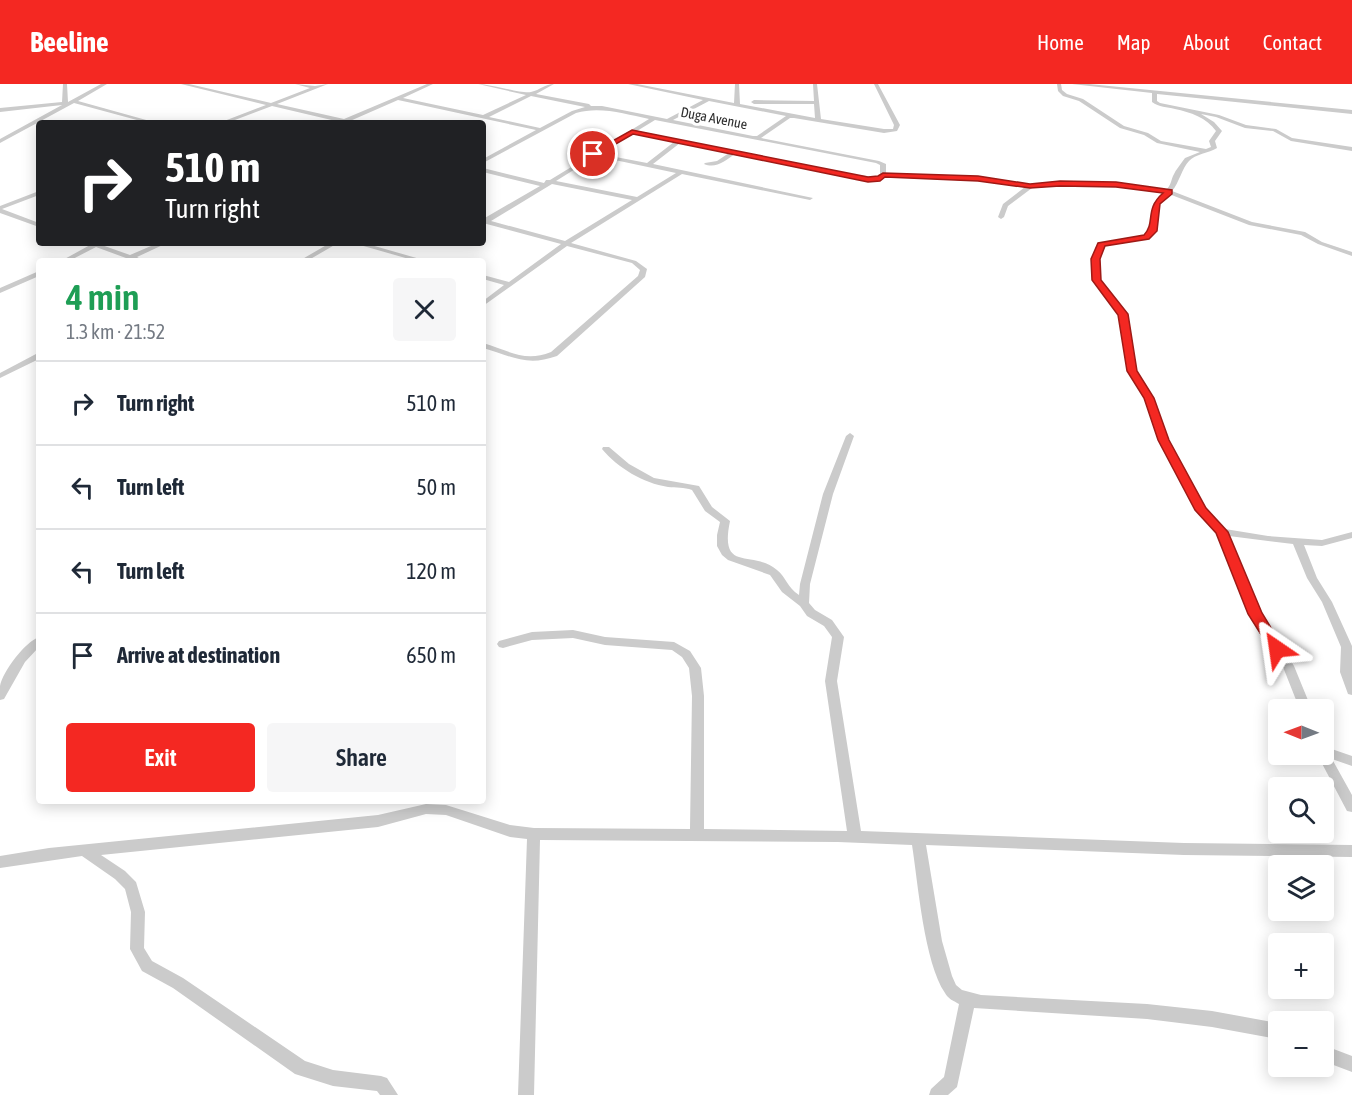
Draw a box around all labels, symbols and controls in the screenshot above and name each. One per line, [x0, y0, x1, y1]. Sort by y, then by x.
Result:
text: Beeline [30, 26, 109, 58]
text: Home [1037, 30, 1084, 54]
text: Map [1117, 30, 1151, 54]
text: About [1184, 30, 1230, 54]
text: Contact [1263, 30, 1322, 54]
street label: Duga Avenue [679, 104, 749, 132]
pin [567, 128, 618, 179]
icon: arrive [576, 137, 609, 170]
text: 510 m [165, 143, 260, 191]
icon: right [66, 144, 144, 222]
text: Turn right [165, 193, 260, 224]
text: 4 min [66, 276, 140, 318]
button: close [393, 278, 456, 341]
text: 1.3 km · 21:52 [66, 320, 165, 343]
icon: right [66, 387, 99, 420]
text: Turn right [117, 390, 194, 416]
text: 510 m [406, 390, 456, 416]
icon: left [66, 471, 99, 504]
text: Turn left [117, 474, 184, 500]
text: 50 m [416, 474, 456, 500]
icon: left [66, 555, 99, 588]
text: Turn left [117, 558, 184, 584]
text: 120 m [406, 558, 456, 584]
position arrow [1245, 617, 1309, 681]
icon: arrive [66, 639, 99, 672]
text: Arrive at destination [117, 642, 280, 668]
text: 650 m [406, 642, 456, 668]
north arrow [1268, 699, 1334, 765]
map controls [1268, 699, 1334, 1077]
button: Exit [66, 723, 255, 792]
button: Share [267, 723, 456, 792]
button: search [1268, 777, 1334, 843]
button: layers [1268, 855, 1334, 921]
button: + [1268, 933, 1334, 999]
button: − [1268, 1011, 1334, 1077]

